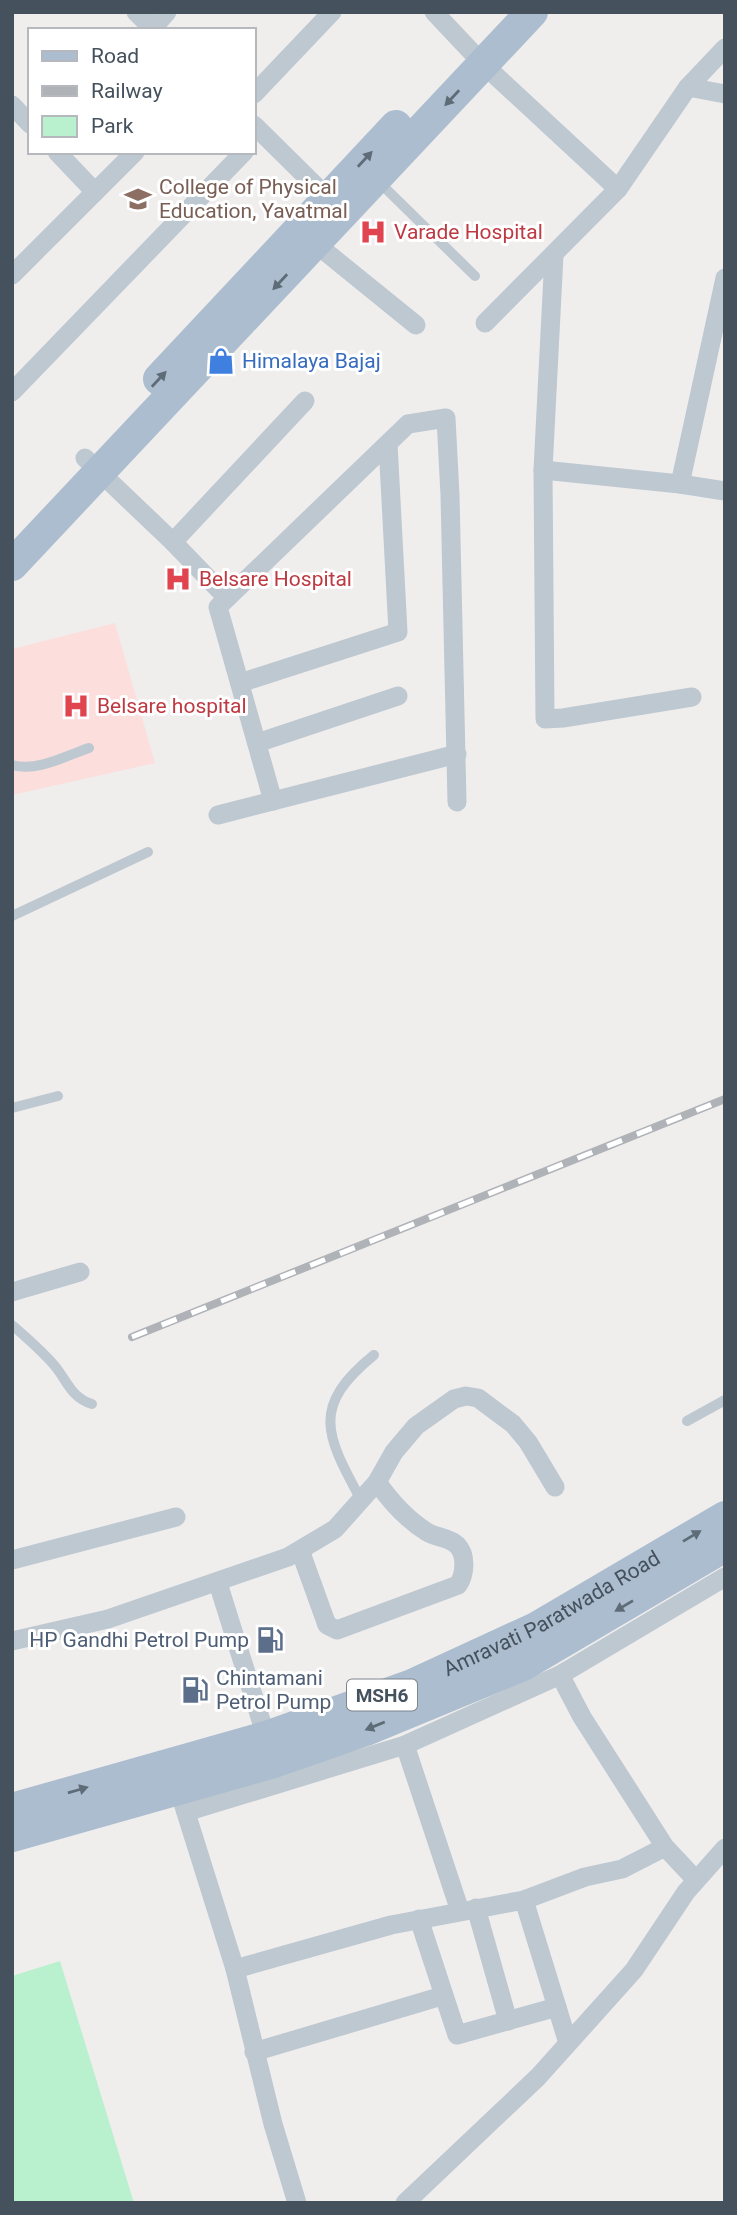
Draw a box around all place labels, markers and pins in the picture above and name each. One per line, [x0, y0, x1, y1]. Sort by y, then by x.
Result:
place label: College of Physical Education, Yavatmal [159, 175, 348, 223]
school or university icon: College of Physical Education, Yavatmal [123, 184, 153, 214]
hospital icon: Varade Hospital [358, 217, 388, 247]
place label: Varade Hospital [394, 220, 543, 244]
shop icon: Himalaya Bajaj [206, 346, 236, 376]
place label: Himalaya Bajaj [242, 349, 381, 373]
hospital icon: Belsare Hospital [163, 564, 193, 594]
place label: Belsare Hospital [199, 567, 352, 591]
hospital icon: Belsare hospital [61, 691, 91, 721]
place label: Belsare hospital [97, 694, 247, 718]
fuel station icon: HP Gandhi Petrol Pump [255, 1625, 285, 1655]
place label: HP Gandhi Petrol Pump [29, 1628, 249, 1652]
place label: Chintamani Petrol Pump [216, 1666, 331, 1714]
fuel station icon: Chintamani Petrol Pump [180, 1675, 210, 1705]

